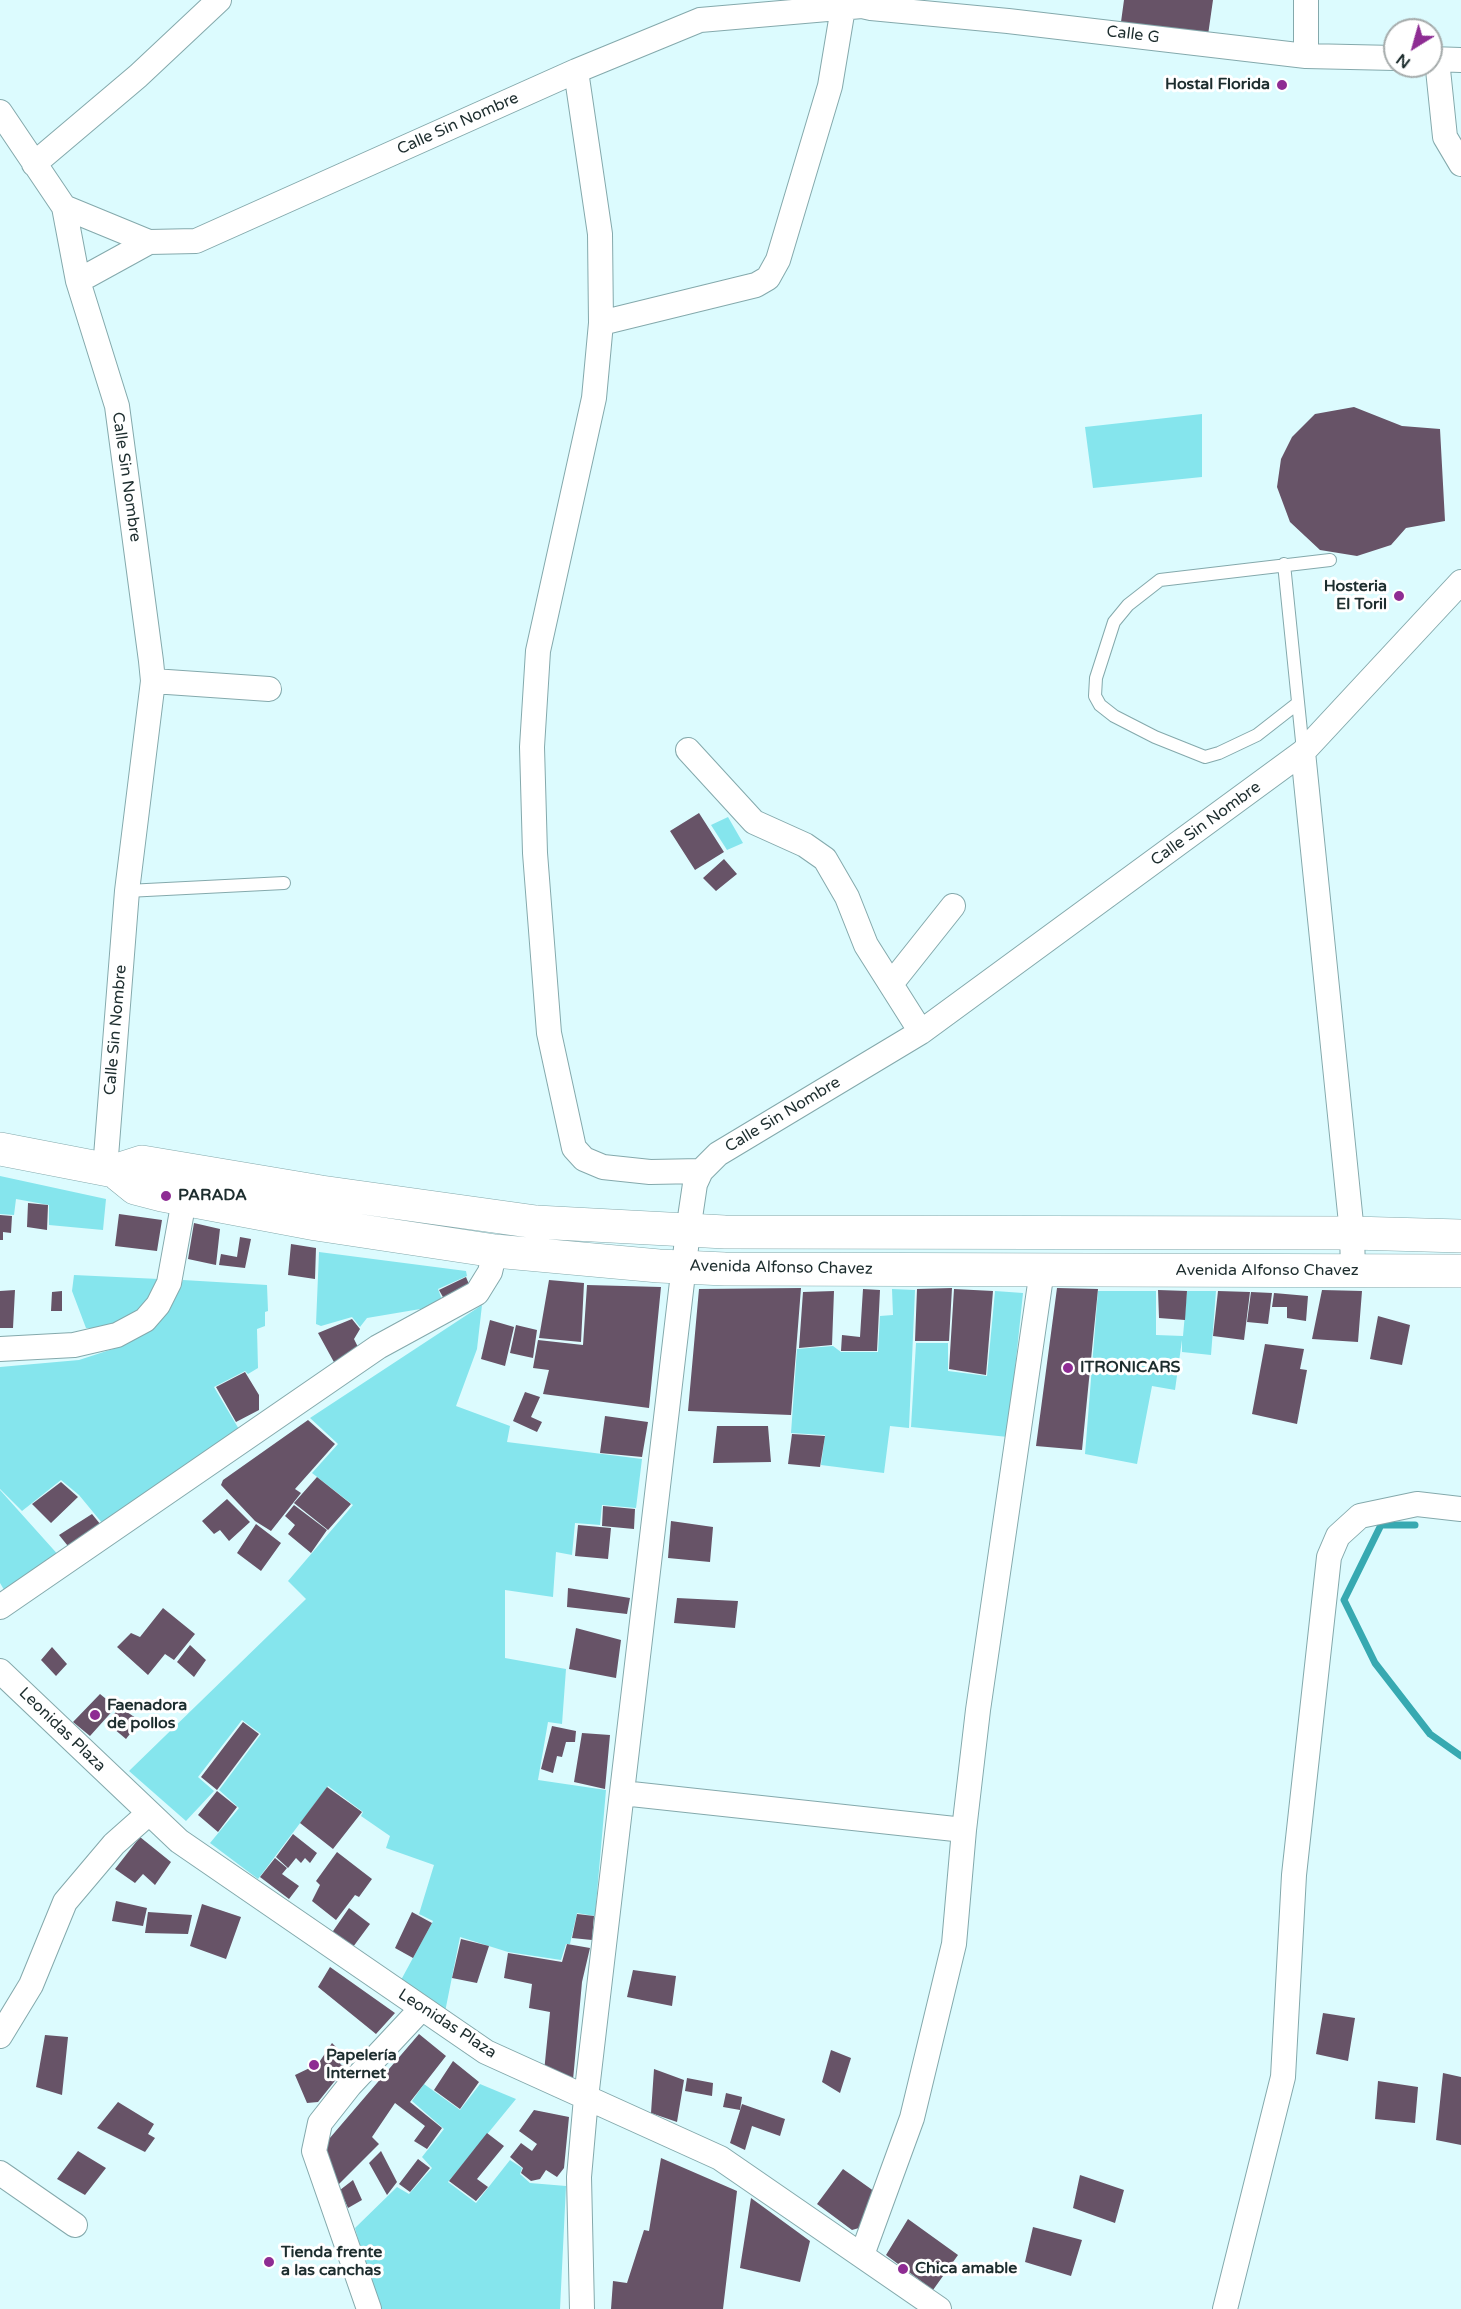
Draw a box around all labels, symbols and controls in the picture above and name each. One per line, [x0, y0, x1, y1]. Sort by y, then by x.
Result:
north arrow [1383, 18, 1443, 78]
street label: Calle G [1105, 22, 1161, 48]
text: N [1392, 49, 1415, 73]
place label: Hostal Florida [1165, 75, 1270, 95]
marker: Hostal Florida [1275, 78, 1289, 92]
street label: Calle Sin Nombre [394, 89, 522, 159]
street label: Calle Sin Nombre [107, 411, 145, 543]
place label: Hosteria El Toril [1324, 577, 1387, 615]
marker: Hosteria El Toril [1392, 589, 1406, 603]
street label: Calle Sin Nombre [1147, 778, 1265, 870]
street label: Calle Sin Nombre [101, 964, 131, 1096]
street label: Calle Sin Nombre [722, 1073, 844, 1157]
place label: PARADA [178, 1186, 247, 1206]
marker: PARADA [159, 1189, 173, 1203]
street label: Avenida Alfonso Chavez [689, 1257, 873, 1279]
street label: Avenida Alfonso Chavez [1175, 1261, 1359, 1281]
place label: ITRONICARS [1080, 1358, 1180, 1378]
marker: ITRONICARS [1061, 1361, 1075, 1375]
street label: Leonidas Plaza [15, 1684, 109, 1776]
place label: Faenadora de pollos [107, 1696, 187, 1734]
marker: Faenadora de pollos [88, 1708, 102, 1722]
street label: Leonidas Plaza [394, 1985, 500, 2063]
place label: Papelería Internet [326, 2046, 397, 2084]
marker: Papelería Internet [307, 2058, 321, 2072]
place label: Tienda frente a las canchas [281, 2243, 382, 2281]
marker: Tienda frente a las canchas [262, 2255, 276, 2269]
place label: Chica amable [915, 2259, 1017, 2279]
marker: Chica amable [896, 2262, 910, 2276]

